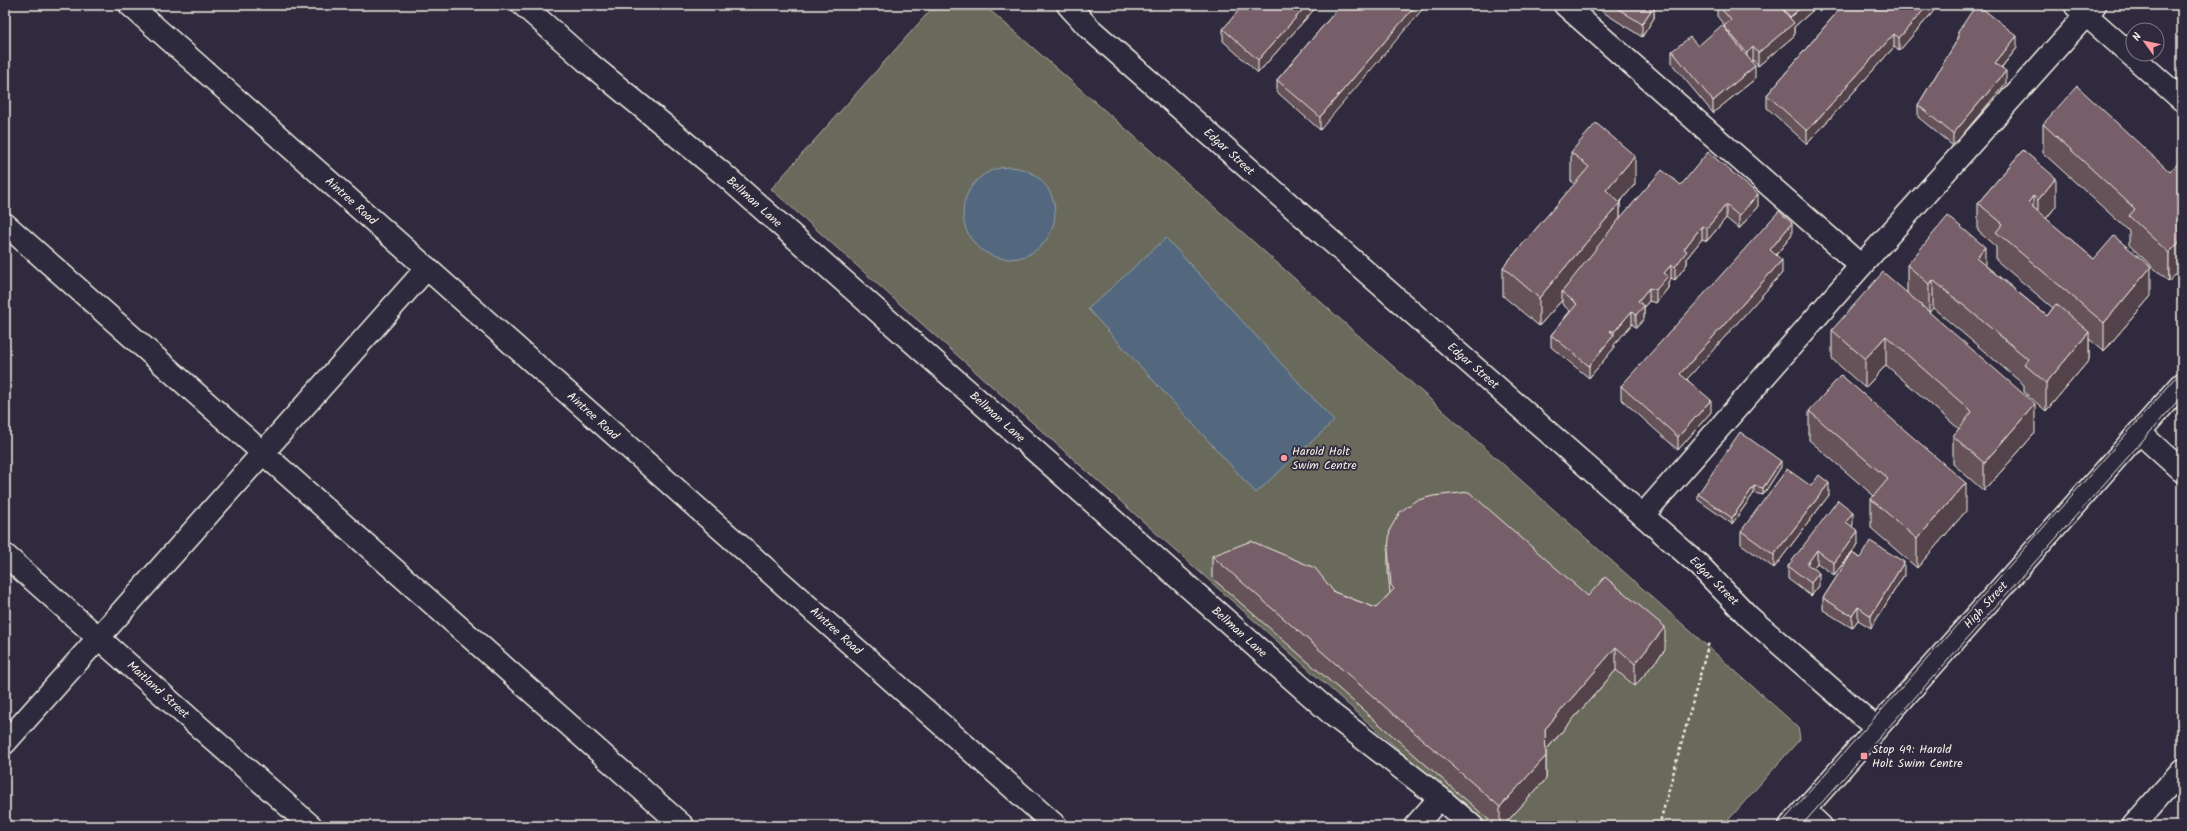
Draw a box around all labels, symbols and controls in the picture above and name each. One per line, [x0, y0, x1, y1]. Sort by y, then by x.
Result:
north arrow [2125, 22, 2165, 62]
text: N [2128, 29, 2147, 45]
street label: Edgar Street [1199, 124, 1259, 181]
street label: Aintree Road [321, 172, 382, 230]
street label: Bellman Lane [722, 172, 787, 233]
street label: Edgar Street [1443, 338, 1503, 394]
street label: Aintree Road [563, 387, 624, 445]
street label: Bellman Lane [965, 387, 1030, 448]
place label: Harold Holt Swim Centre [1292, 442, 1357, 475]
marker: Harold Holt Swim Centre [1279, 453, 1289, 463]
street label: Edgar Street [1685, 552, 1743, 610]
street label: High Street [1959, 577, 2013, 633]
street label: Aintree Road [806, 602, 867, 660]
street label: Bellman Lane [1207, 602, 1272, 663]
street label: Maitland Street [122, 657, 194, 724]
place label: Stop 49: Harold Holt Swim Centre [1872, 740, 1963, 773]
marker: Stop 49: Harold Holt Swim Centre [1859, 751, 1869, 761]

